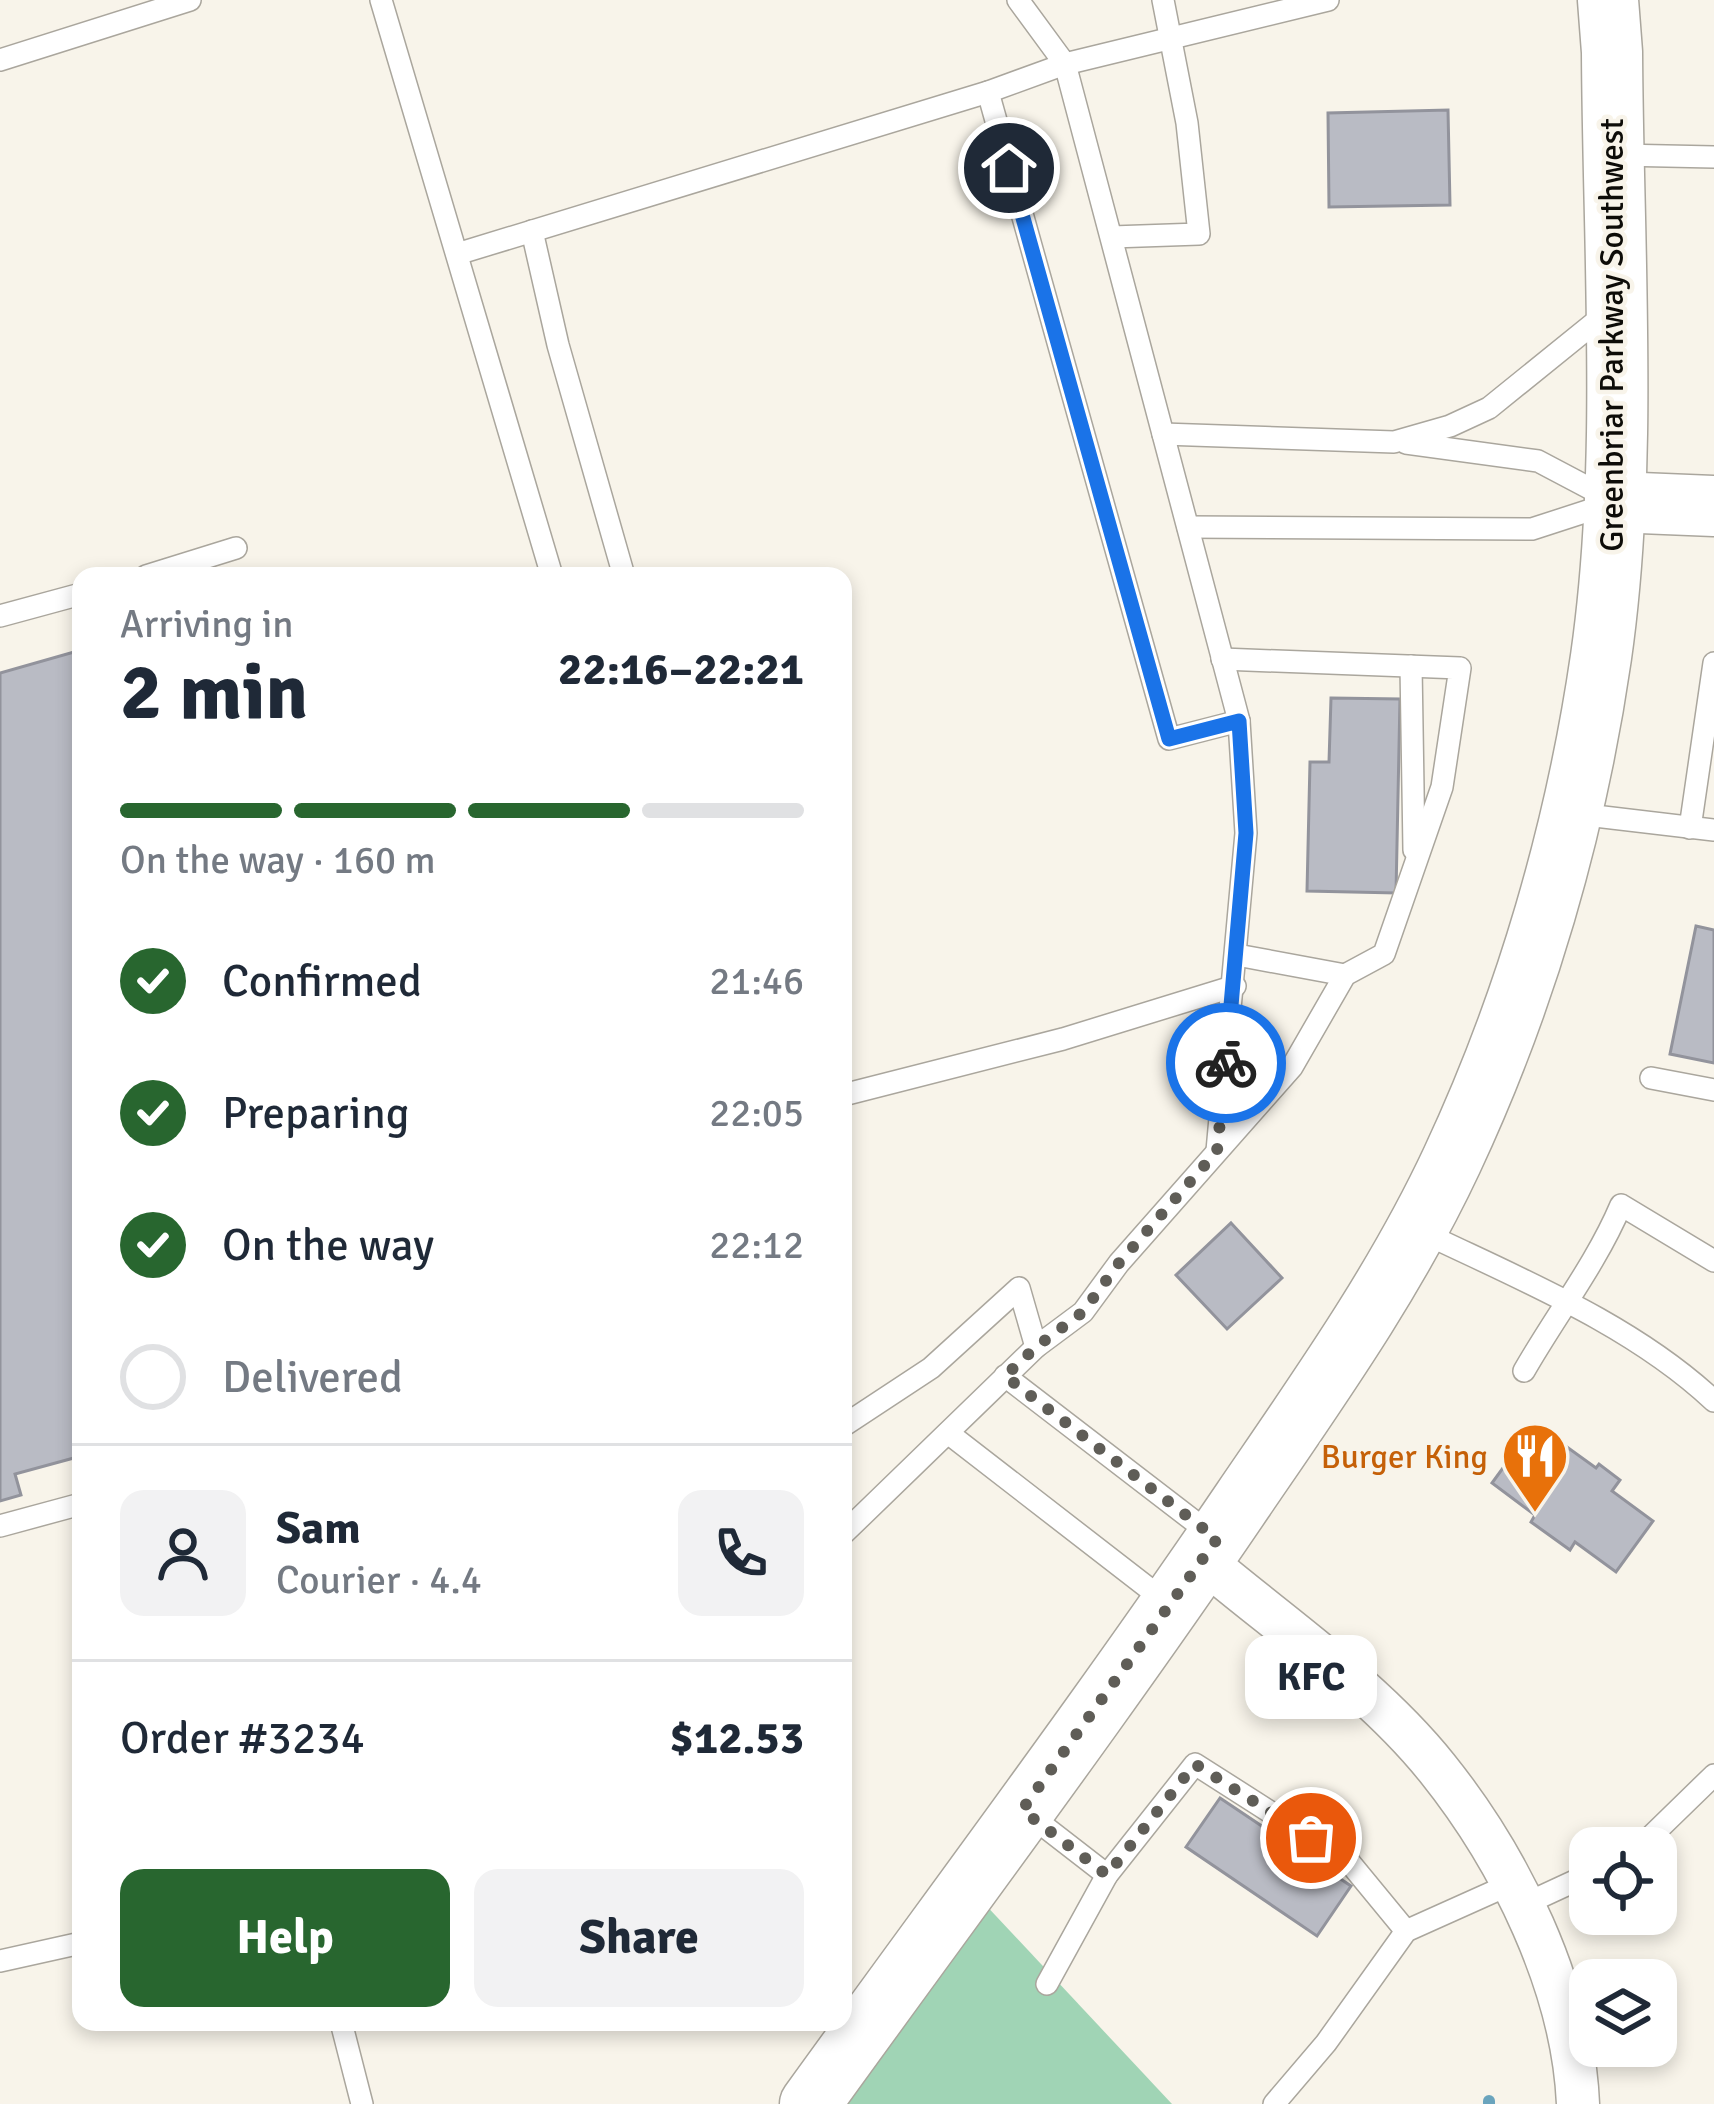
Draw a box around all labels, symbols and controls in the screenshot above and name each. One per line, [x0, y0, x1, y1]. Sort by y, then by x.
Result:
pin [958, 117, 1060, 219]
street label: Greenbriar Parkway Southwest [1592, 118, 1633, 552]
icon: home [976, 135, 1042, 201]
text: Arriving in [120, 600, 294, 648]
text: 22:16–22:21 [558, 642, 804, 697]
text: 2 min [120, 645, 308, 741]
text: On the way · 160 m [120, 836, 436, 884]
icon: check [120, 948, 186, 1014]
text: Confirmed [222, 954, 422, 1009]
text: 21:46 [709, 957, 804, 1005]
courier [1166, 1003, 1286, 1123]
icon: bike [1193, 1030, 1259, 1096]
icon: check [120, 1080, 186, 1146]
text: Preparing [222, 1086, 410, 1141]
text: 22:05 [709, 1089, 804, 1137]
icon: check [120, 1212, 186, 1278]
text: On the way [222, 1218, 434, 1273]
text: 22:12 [709, 1221, 804, 1269]
text: Delivered [222, 1350, 403, 1405]
restaurant icon: Burger King [1500, 1421, 1570, 1515]
place label: Burger King [1321, 1437, 1488, 1478]
button: person [120, 1490, 246, 1616]
button: phone [678, 1490, 804, 1616]
text: Sam [276, 1501, 361, 1556]
text: Courier · 4.4 [276, 1556, 482, 1604]
callout: KFC [1245, 1634, 1377, 1718]
text: KFC [1277, 1653, 1345, 1701]
text: Order #3234 [120, 1711, 365, 1766]
text: $12.53 [670, 1711, 804, 1766]
pin [1260, 1787, 1362, 1889]
icon: bag [1278, 1805, 1344, 1871]
map controls [1569, 1827, 1677, 2067]
button: locate [1569, 1827, 1677, 1935]
button: Help [120, 1869, 450, 2007]
button: Share [474, 1869, 804, 2007]
button: layers [1569, 1959, 1677, 2067]

